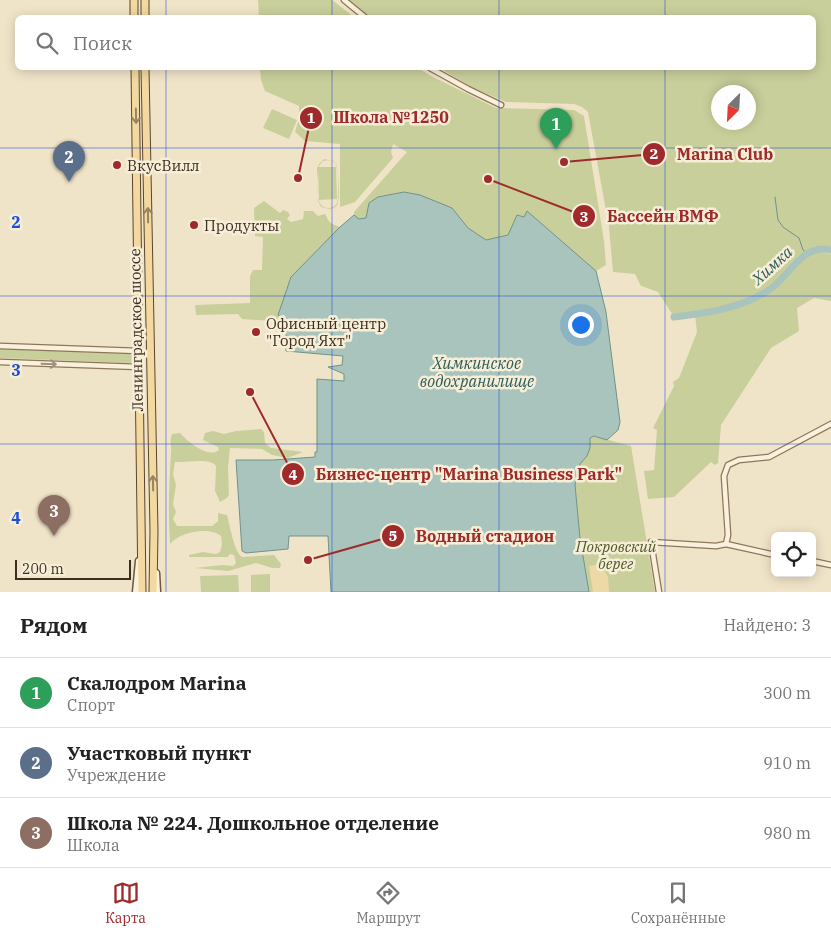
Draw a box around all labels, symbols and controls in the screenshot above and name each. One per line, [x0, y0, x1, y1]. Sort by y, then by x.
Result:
search box [15, 15, 816, 70]
icon: search [33, 29, 61, 57]
text: Поиск [73, 31, 132, 55]
north arrow [711, 85, 756, 130]
callout: Школа №1250 [299, 102, 459, 133]
text: Школа №1250 [333, 107, 449, 127]
one-way arrow [131, 108, 141, 124]
text: 1 [306, 108, 316, 127]
pin: 1 [540, 108, 572, 149]
callout: Marina Club [641, 138, 783, 169]
pin: 2 [53, 141, 85, 182]
text: 2 [649, 144, 659, 163]
text: Marina Club [677, 144, 773, 164]
place label: ВкусВилл [127, 156, 200, 175]
marker: ВкусВилл [111, 159, 123, 171]
callout: Бассейн ВМФ [572, 201, 729, 232]
text: Бассейн ВМФ [607, 206, 719, 226]
text: 3 [579, 207, 589, 226]
one-way arrow [143, 208, 152, 224]
text: 2 [11, 212, 21, 232]
place label: Продукты [204, 216, 279, 235]
marker: Продукты [188, 219, 200, 231]
water label: Химка [747, 241, 797, 289]
street label: Ленинградское шоссе [125, 248, 147, 412]
your location [568, 312, 594, 338]
place label: Офисный центр "Город Яхт" [266, 314, 386, 350]
marker: Офисный центр "Город Яхт" [250, 326, 262, 338]
water label: Химкинское водохранилище [420, 353, 534, 391]
one-way arrow [40, 359, 56, 368]
text: 3 [11, 360, 21, 380]
callout: Бизнес-центр "Marina Business Park" [280, 459, 632, 490]
text: Бизнес-центр "Marina Business Park" [316, 464, 622, 484]
text: 4 [288, 465, 298, 484]
one-way arrow [148, 475, 158, 491]
pin: 3 [38, 495, 70, 536]
text: 4 [11, 508, 21, 528]
callout: Водный стадион [381, 521, 564, 552]
text: 5 [388, 526, 398, 545]
text: Водный стадион [416, 526, 554, 546]
map controls [771, 532, 816, 577]
button: locate [771, 532, 816, 577]
park label: Покровский берег [575, 537, 657, 573]
scale bar [15, 557, 131, 580]
text: 200 m [22, 560, 64, 578]
text: Рядом [20, 611, 88, 639]
text: Найдено: 3 [723, 615, 811, 635]
text: Скалодром Marina [67, 671, 247, 695]
text: 1 [31, 683, 41, 703]
text: 300 m [763, 683, 811, 703]
text: Спорт [67, 695, 115, 715]
text: Участковый пункт [67, 741, 251, 765]
text: 2 [31, 753, 41, 773]
text: 910 m [763, 753, 811, 773]
text: Учреждение [67, 765, 166, 785]
text: Школа № 224. Дошкольное отделение [67, 811, 439, 835]
text: 3 [31, 823, 41, 843]
text: 980 m [763, 823, 811, 843]
text: Школа [67, 835, 120, 855]
tab: Карта [105, 879, 146, 927]
tab: Маршрут [356, 879, 420, 927]
tab: Сохранённые [631, 879, 726, 927]

